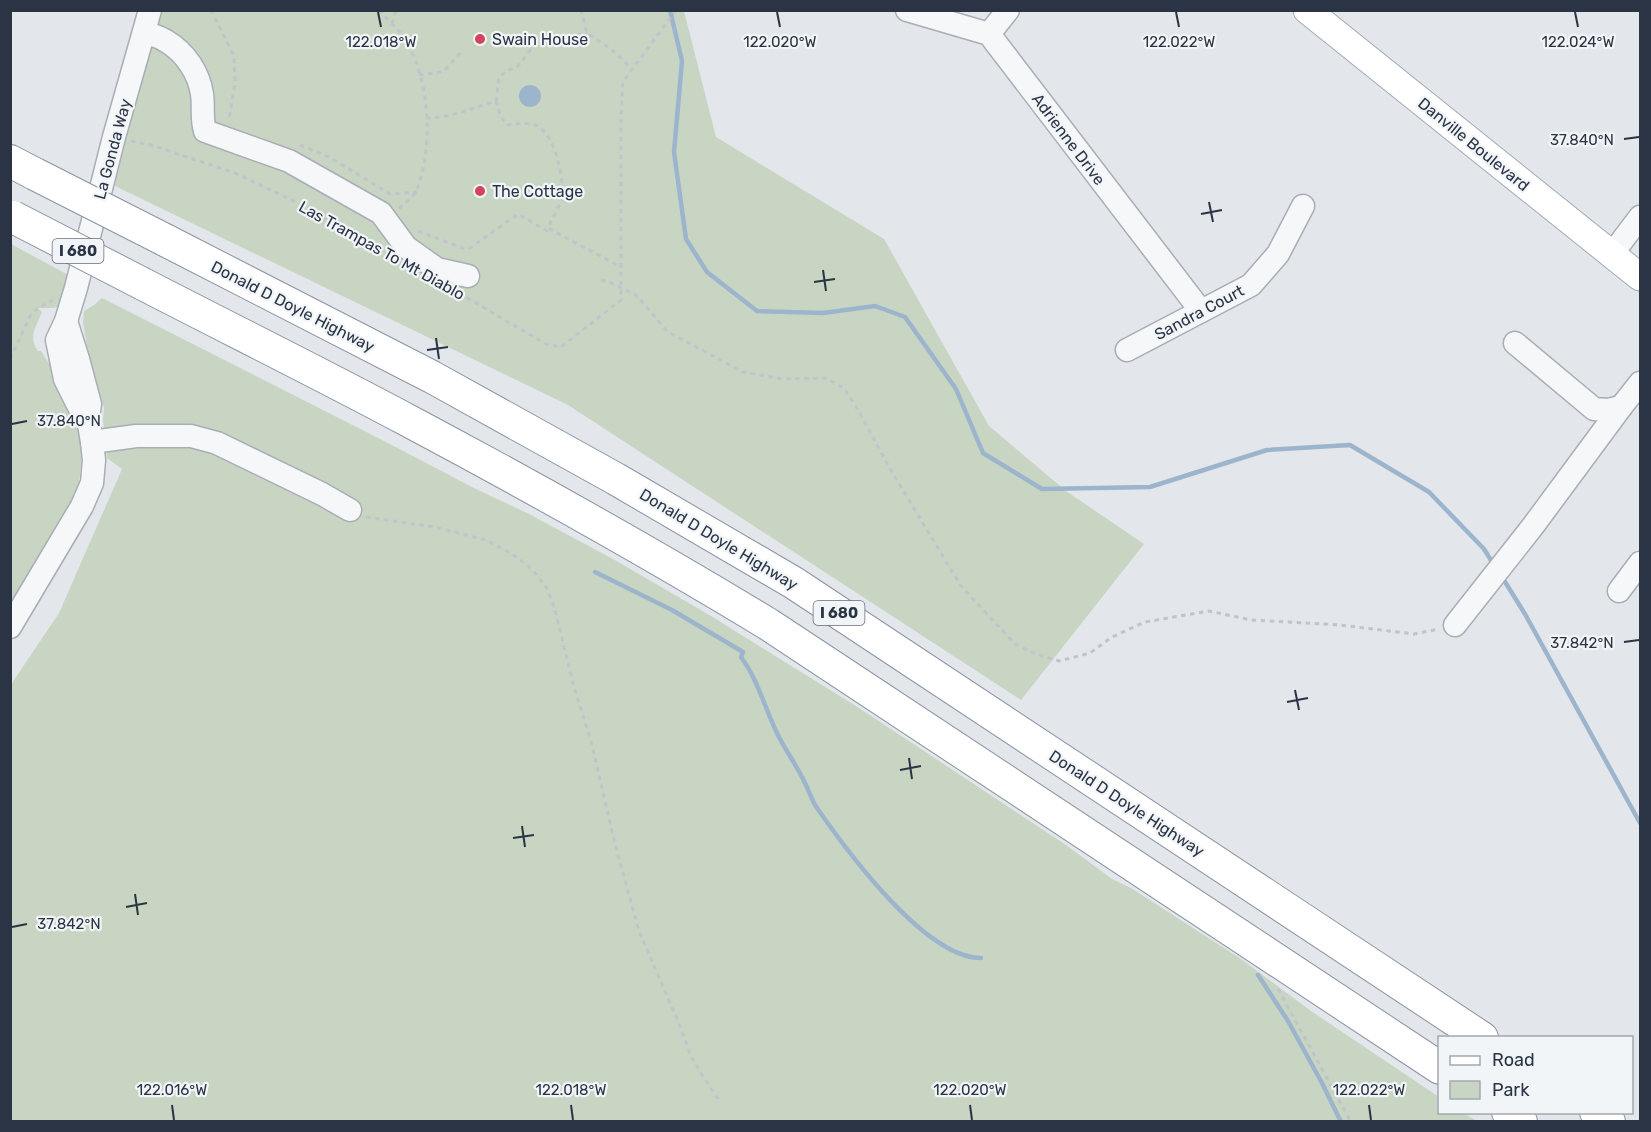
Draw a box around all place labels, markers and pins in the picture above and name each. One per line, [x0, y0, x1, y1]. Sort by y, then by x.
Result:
place label: Swain House [492, 30, 588, 49]
marker: Swain House [473, 32, 487, 46]
place label: The Cottage [492, 182, 583, 201]
marker: The Cottage [473, 184, 487, 198]

